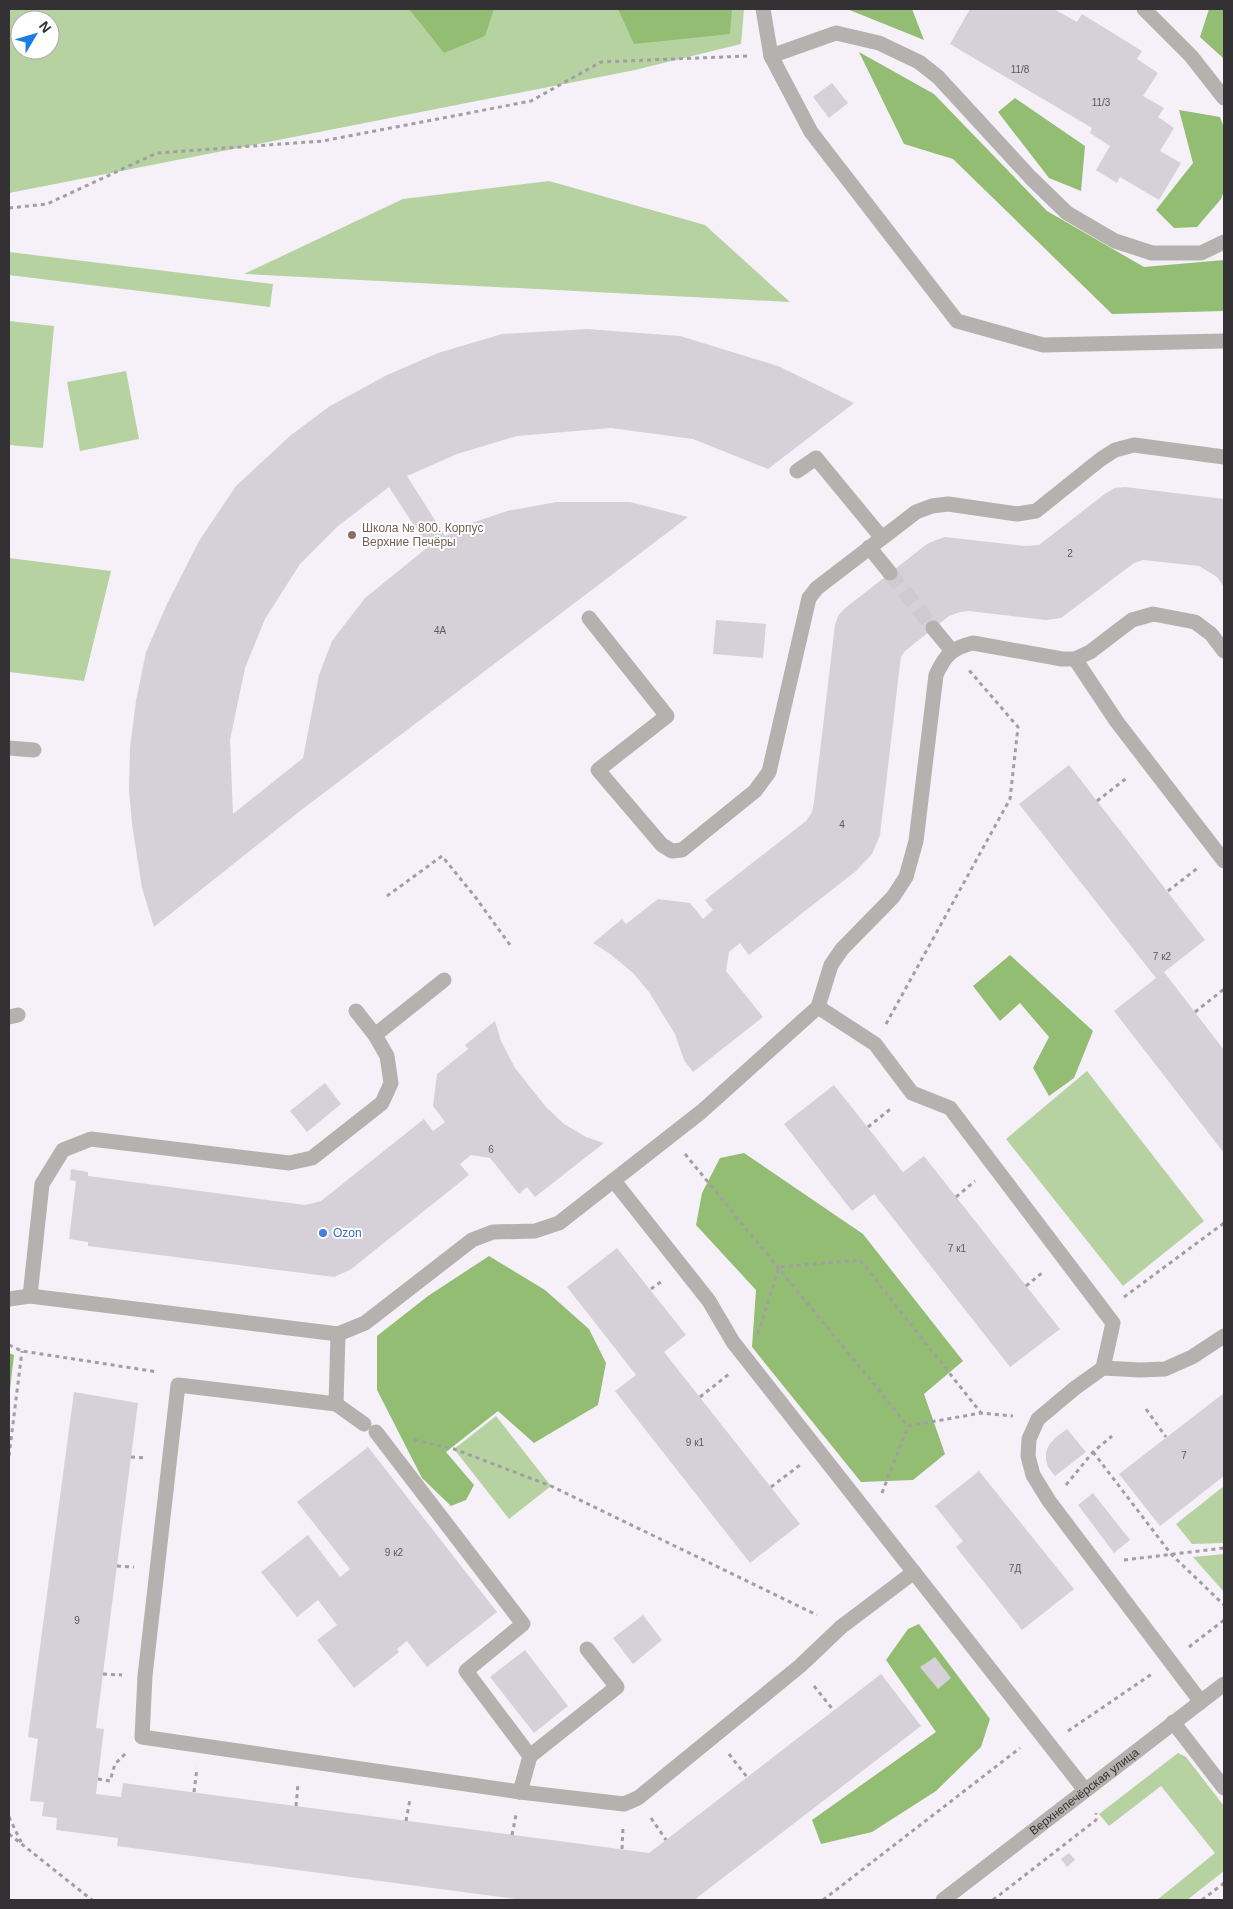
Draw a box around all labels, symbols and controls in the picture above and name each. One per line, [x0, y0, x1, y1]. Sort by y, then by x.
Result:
north arrow [10, 10, 60, 60]
text: N [36, 18, 55, 36]
house number: 11/8 [1011, 64, 1030, 75]
house number: 11/3 [1092, 97, 1111, 108]
place label: Школа № 800. Корпус Верхние Печёры [362, 521, 483, 549]
marker: Школа № 800. Корпус Верхние Печёры [346, 529, 358, 541]
house number: 2 [1067, 548, 1073, 559]
house number: 4А [434, 625, 446, 636]
house number: 4 [839, 819, 845, 830]
house number: 7 к2 [1153, 951, 1172, 962]
house number: 6 [488, 1144, 494, 1155]
place label: Ozon [333, 1226, 362, 1240]
marker: Ozon [317, 1227, 329, 1239]
house number: 7 к1 [948, 1243, 967, 1254]
house number: 9 к1 [686, 1437, 705, 1448]
house number: 7 [1181, 1450, 1187, 1461]
house number: 9 к2 [385, 1547, 404, 1558]
house number: 7Д [1009, 1563, 1021, 1574]
house number: 9 [74, 1615, 80, 1626]
street label: Верхнепечёрская улица [1027, 1745, 1142, 1838]

